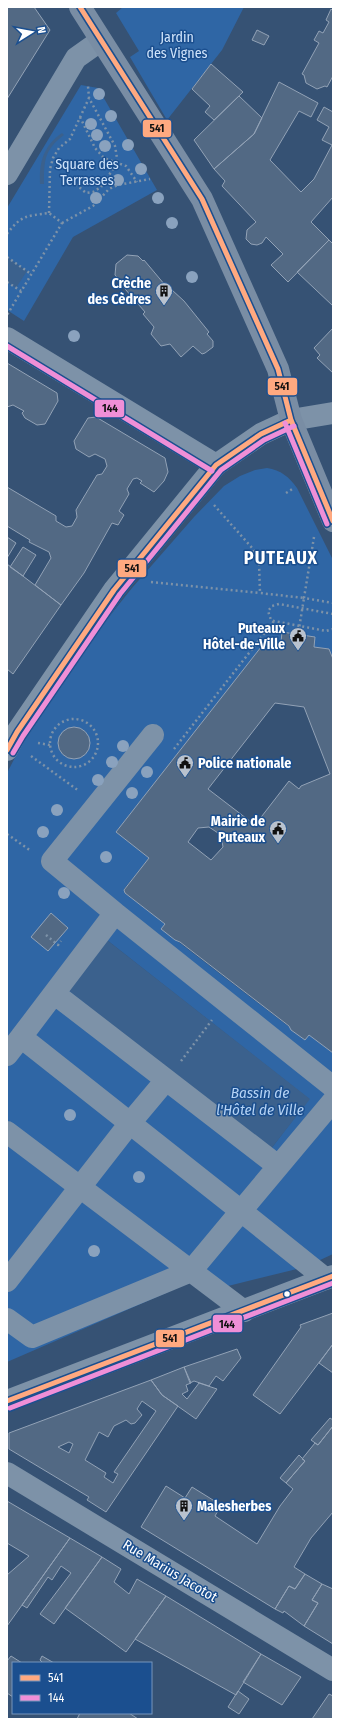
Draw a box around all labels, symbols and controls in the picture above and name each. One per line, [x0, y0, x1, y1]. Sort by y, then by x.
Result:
north arrow [12, 12, 52, 52]
text: N [34, 26, 48, 35]
park label: Jardin des Vignes [146, 29, 208, 62]
line badge: 541 [142, 119, 172, 138]
text: 541 [150, 122, 164, 135]
park label: Square des Terrasses [55, 156, 119, 189]
place label: Crèche des Cèdres [87, 275, 151, 308]
building icon: Crèche des Cèdres [154, 281, 174, 306]
line badge: 541 [267, 377, 298, 396]
text: 541 [275, 380, 289, 393]
line badge: 144 [94, 399, 125, 418]
text: 144 [102, 402, 118, 415]
district label: PUTEAUX [244, 547, 318, 569]
line badge: 541 [117, 559, 147, 578]
text: 541 [125, 562, 139, 575]
place label: Puteaux Hôtel-de-Ville [203, 620, 285, 653]
public building icon: Puteaux Hôtel-de-Ville [288, 626, 308, 651]
public building icon: Police nationale [175, 753, 195, 778]
place label: Police nationale [198, 755, 291, 772]
place label: Mairie de Puteaux [211, 813, 265, 846]
public building icon: Mairie de Puteaux [268, 819, 288, 844]
water label: Bassin de l'Hôtel de Ville [216, 1084, 304, 1119]
unlabelled marker [282, 1289, 292, 1299]
line badge: 144 [212, 1314, 243, 1333]
text: 144 [219, 1318, 235, 1331]
line badge: 541 [155, 1329, 185, 1348]
text: 541 [163, 1332, 177, 1345]
building icon: Malesherbes [174, 1496, 194, 1521]
place label: Malesherbes [197, 1498, 271, 1515]
street label: Rue Marius Jacotot [120, 1536, 221, 1606]
legend [12, 1662, 152, 1714]
text: 541 [48, 1671, 63, 1685]
text: 144 [48, 1691, 64, 1705]

